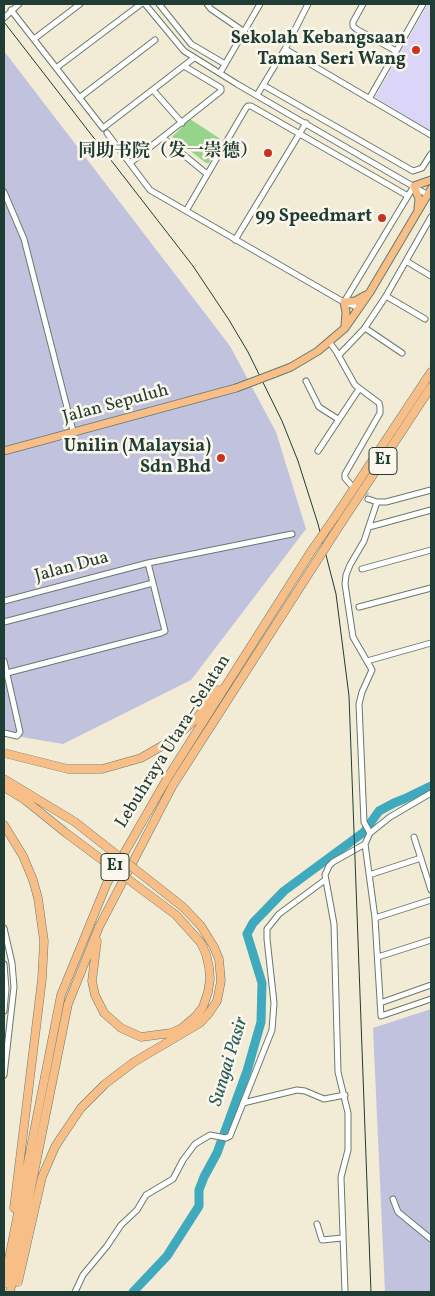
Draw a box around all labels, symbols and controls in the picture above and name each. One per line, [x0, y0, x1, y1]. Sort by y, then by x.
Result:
place label: Sekolah Kebangsaan Taman Seri Wang [231, 29, 406, 72]
marker: Sekolah Kebangsaan Taman Seri Wang [410, 44, 422, 56]
place label: 同助书院（发一崇德） [78, 142, 258, 164]
marker: 同助书院（发一崇德） [262, 147, 274, 159]
place label: 99 Speedmart [255, 207, 372, 229]
marker: 99 Speedmart [376, 212, 388, 224]
street label: Jalan Sepuluh [61, 380, 171, 430]
place label: Unilin (Malaysia) Sdn Bhd [64, 437, 211, 479]
road number: E1 [369, 448, 397, 474]
marker: Unilin (Malaysia) Sdn Bhd [215, 452, 227, 464]
street label: Jalan Dua [33, 548, 111, 588]
street label: Lebuhraya Utara–Selatan [112, 651, 236, 833]
road number: E1 [101, 854, 129, 880]
water label: Sungai Pasir [206, 1015, 254, 1109]

